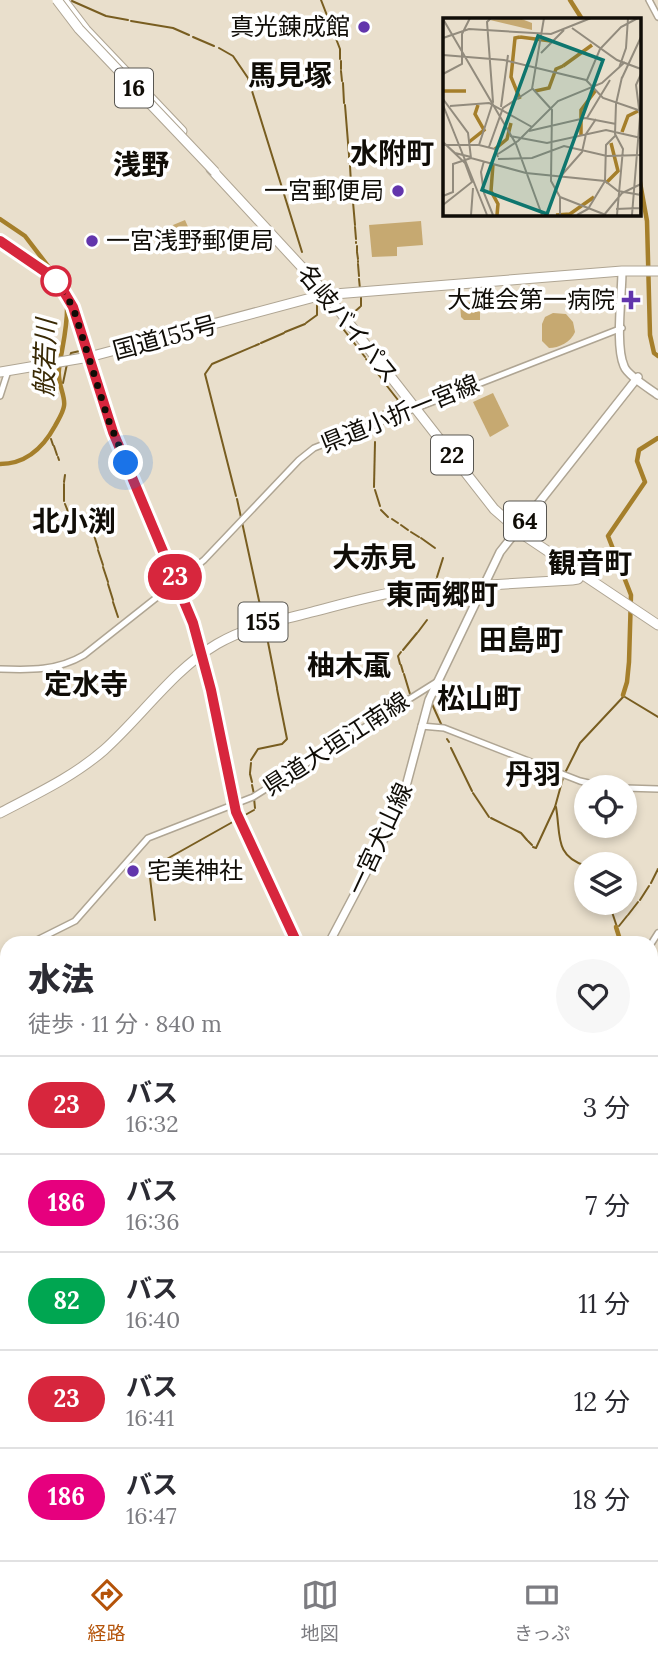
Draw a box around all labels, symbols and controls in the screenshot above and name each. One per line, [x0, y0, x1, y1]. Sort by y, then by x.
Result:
place label: 真光錬成館 [230, 11, 350, 42]
inset map [443, 18, 640, 215]
marker: 真光錬成館 [356, 19, 372, 35]
district label: 馬見塚 [248, 57, 332, 93]
road number: 16 [115, 68, 153, 108]
district label: 水附町 [350, 135, 434, 171]
district label: 浅野 [113, 146, 169, 182]
place label: 一宮郵便局 [264, 175, 384, 206]
marker: 一宮郵便局 [390, 183, 406, 199]
place label: 一宮浅野郵便局 [106, 225, 274, 256]
marker: 一宮浅野郵便局 [84, 233, 100, 249]
street label: 名岐バイパス [291, 258, 406, 389]
unlabelled marker [41, 266, 71, 296]
place label: 大雄会第一病院 [447, 284, 615, 315]
marker: 大雄会第一病院 [621, 290, 641, 310]
street label: 国道155号 [109, 309, 221, 366]
water label: 般若川 [27, 315, 62, 398]
street label: 県道小折一宮線 [316, 368, 484, 459]
road number: 22 [431, 436, 473, 475]
your location [108, 445, 143, 480]
road number: 64 [504, 502, 546, 540]
district label: 北小渕 [32, 503, 116, 539]
district label: 大赤見 [332, 539, 416, 575]
district label: 観音町 [548, 545, 632, 581]
line badge: 23 [144, 554, 206, 600]
text: 23 [162, 561, 188, 592]
district label: 東両郷町 [386, 576, 498, 612]
road number: 155 [238, 602, 288, 642]
district label: 田島町 [479, 622, 563, 658]
district label: 柚木颪 [307, 647, 391, 683]
district label: 定水寺 [44, 666, 128, 702]
district label: 松山町 [437, 680, 521, 716]
street label: 県道大垣江南線 [257, 685, 415, 802]
district label: 丹羽 [505, 756, 561, 792]
map controls [574, 775, 637, 915]
button: locate [574, 775, 637, 838]
street label: 一宮犬山線 [340, 778, 419, 900]
button: layers [574, 852, 637, 915]
place label: 宅美神社 [147, 855, 243, 886]
marker: 宅美神社 [125, 863, 141, 879]
text: 水法 [28, 958, 94, 1000]
button: heart [556, 959, 630, 1033]
text: 徒歩 · 11 分 · 840 m [28, 1009, 222, 1038]
text: バス [126, 1076, 178, 1109]
text: 23 [53, 1089, 80, 1120]
text: 3 分 [583, 1091, 630, 1124]
text: 16:32 [126, 1109, 179, 1138]
text: バス [126, 1174, 178, 1207]
text: 186 [48, 1187, 85, 1218]
text: 7 分 [585, 1189, 630, 1222]
text: 16:36 [126, 1207, 180, 1236]
text: バス [126, 1272, 178, 1305]
text: 82 [53, 1285, 80, 1316]
text: 11 分 [578, 1287, 630, 1320]
text: 16:40 [126, 1305, 180, 1334]
text: バス [126, 1370, 178, 1403]
text: 23 [53, 1383, 80, 1414]
text: 12 分 [574, 1385, 630, 1418]
text: 16:41 [126, 1403, 174, 1432]
text: バス [126, 1468, 178, 1501]
text: 186 [48, 1481, 85, 1512]
text: 18 分 [573, 1483, 630, 1516]
text: 16:47 [126, 1501, 177, 1530]
tab: 経路 [88, 1576, 126, 1645]
tab: 地図 [301, 1576, 339, 1645]
tab: きっぷ [514, 1576, 570, 1645]

